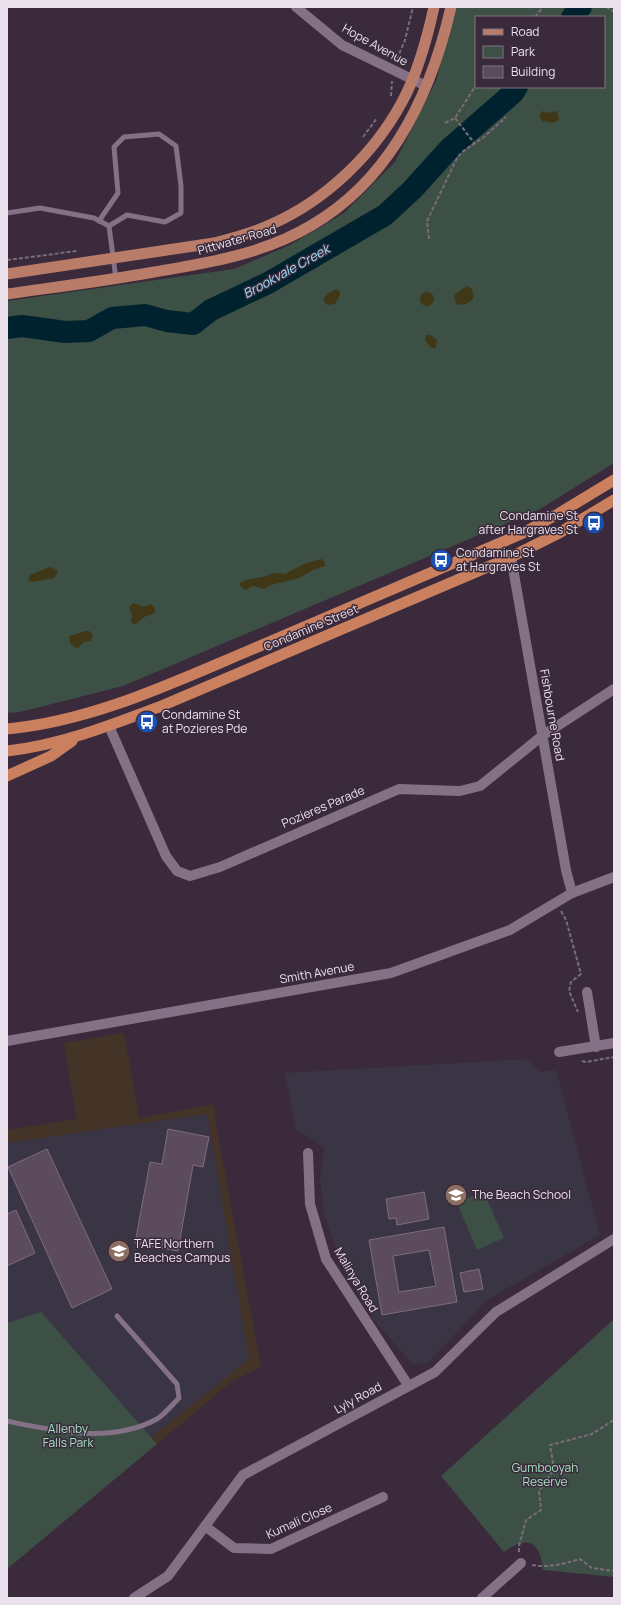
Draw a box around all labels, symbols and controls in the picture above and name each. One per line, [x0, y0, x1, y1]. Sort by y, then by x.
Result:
legend [475, 16, 605, 88]
street label: Hope Avenue [339, 19, 411, 70]
text: Road [511, 23, 539, 40]
text: Park [511, 43, 536, 60]
text: Building [511, 63, 555, 80]
street label: Pittwater Road [195, 220, 278, 259]
water label: Brookvale Creek [239, 238, 335, 302]
place label: Condamine St after Hargraves St [478, 507, 578, 538]
bus stop icon: Condamine St after Hargraves St [581, 510, 607, 536]
place label: Condamine St at Hargraves St [456, 544, 540, 575]
bus stop icon: Condamine St at Hargraves St [428, 547, 454, 573]
street label: Condamine Street [261, 600, 361, 655]
street label: Fishbourne Road [536, 668, 569, 762]
place label: Condamine St at Pozieres Pde [162, 706, 247, 737]
bus stop icon: Condamine St at Pozieres Pde [134, 709, 160, 735]
street label: Pozieres Parade [279, 781, 367, 832]
street label: Smith Avenue [278, 958, 356, 987]
school or university icon: The Beach School [443, 1182, 469, 1208]
place label: The Beach School [472, 1186, 571, 1203]
place label: TAFE Northern Beaches Campus [134, 1235, 230, 1266]
school or university icon: TAFE Northern Beaches Campus [106, 1238, 132, 1264]
street label: Malinya Road [330, 1244, 382, 1315]
street label: Lyly Road [331, 1378, 385, 1418]
park label: Allenby Falls Park [43, 1420, 94, 1451]
park label: Gumbooyah Reserve [512, 1459, 578, 1490]
street label: Kumali Close [263, 1498, 334, 1543]

